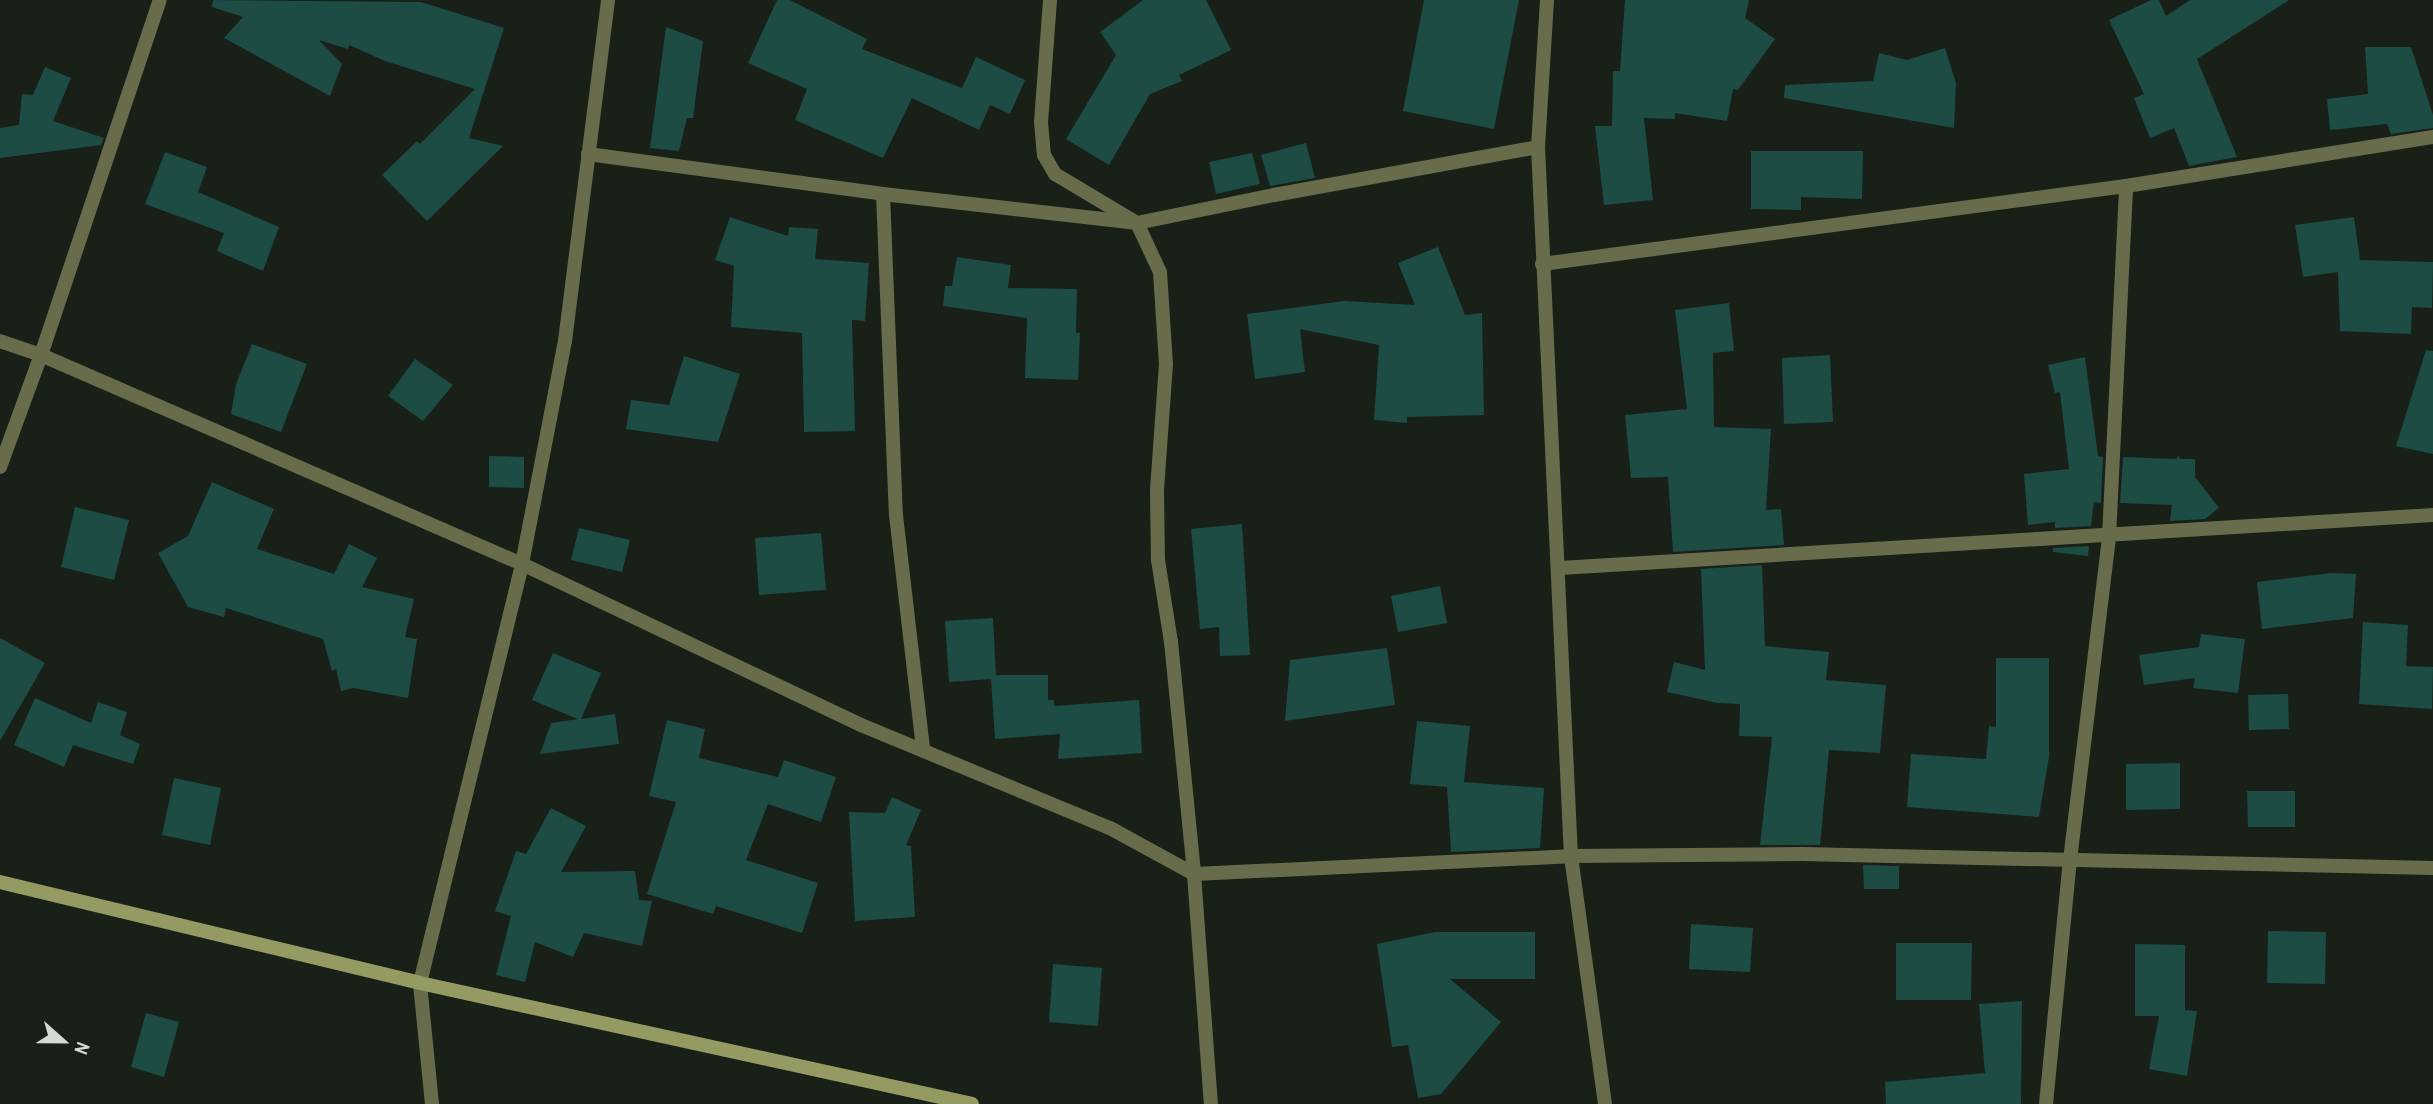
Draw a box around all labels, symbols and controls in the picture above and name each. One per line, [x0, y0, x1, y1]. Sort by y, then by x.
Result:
north arrow [28, 1006, 98, 1076]
text: N [68, 1039, 97, 1058]

